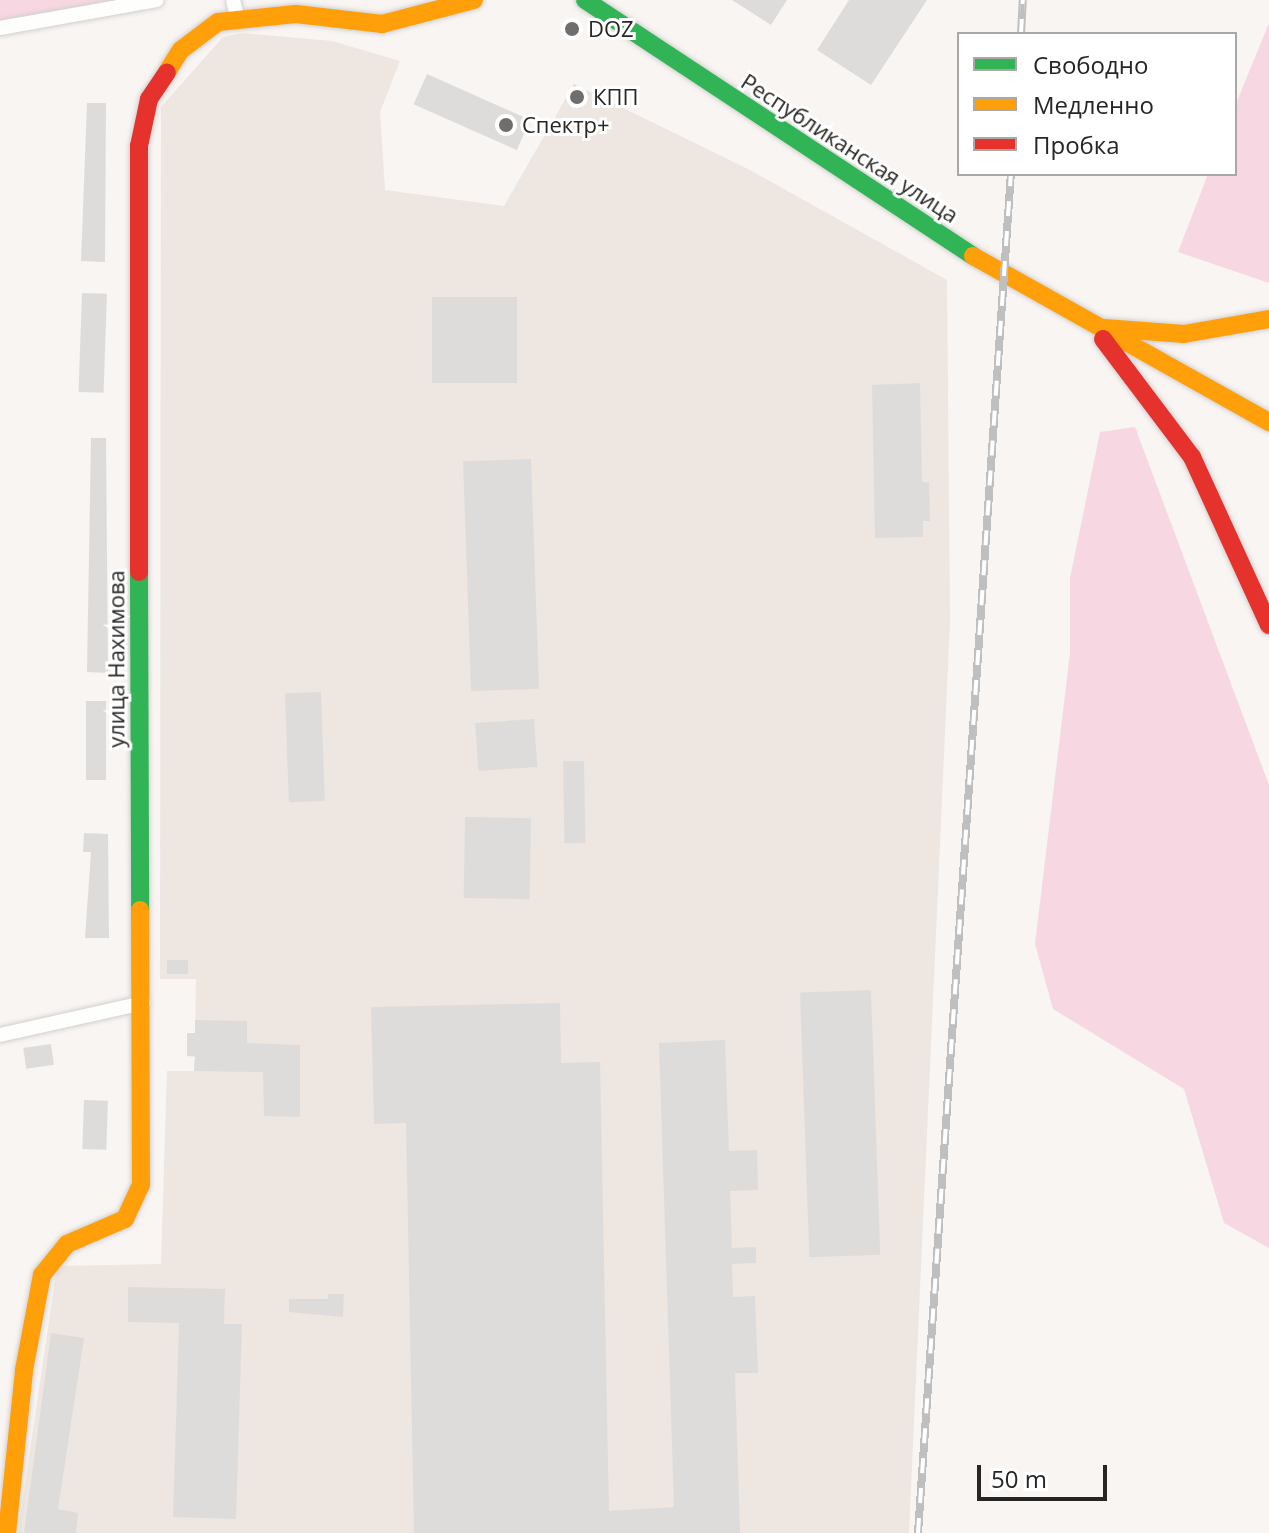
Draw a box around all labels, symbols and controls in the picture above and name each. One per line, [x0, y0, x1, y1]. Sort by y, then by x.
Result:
place label: DOZ [588, 16, 634, 42]
marker: DOZ [563, 20, 581, 38]
legend [957, 32, 1237, 176]
text: Свободно [1033, 48, 1148, 81]
street label: Республиканская улица [736, 68, 964, 228]
place label: КПП [593, 84, 638, 110]
marker: КПП [568, 88, 586, 106]
text: Медленно [1033, 88, 1154, 121]
place label: Спектр+ [522, 112, 610, 138]
marker: Спектр+ [497, 116, 515, 134]
text: Пробка [1033, 128, 1120, 161]
street label: улица Нахимова [103, 570, 129, 748]
scale bar [981, 1449, 1111, 1499]
text: 50 m [991, 1462, 1047, 1495]

